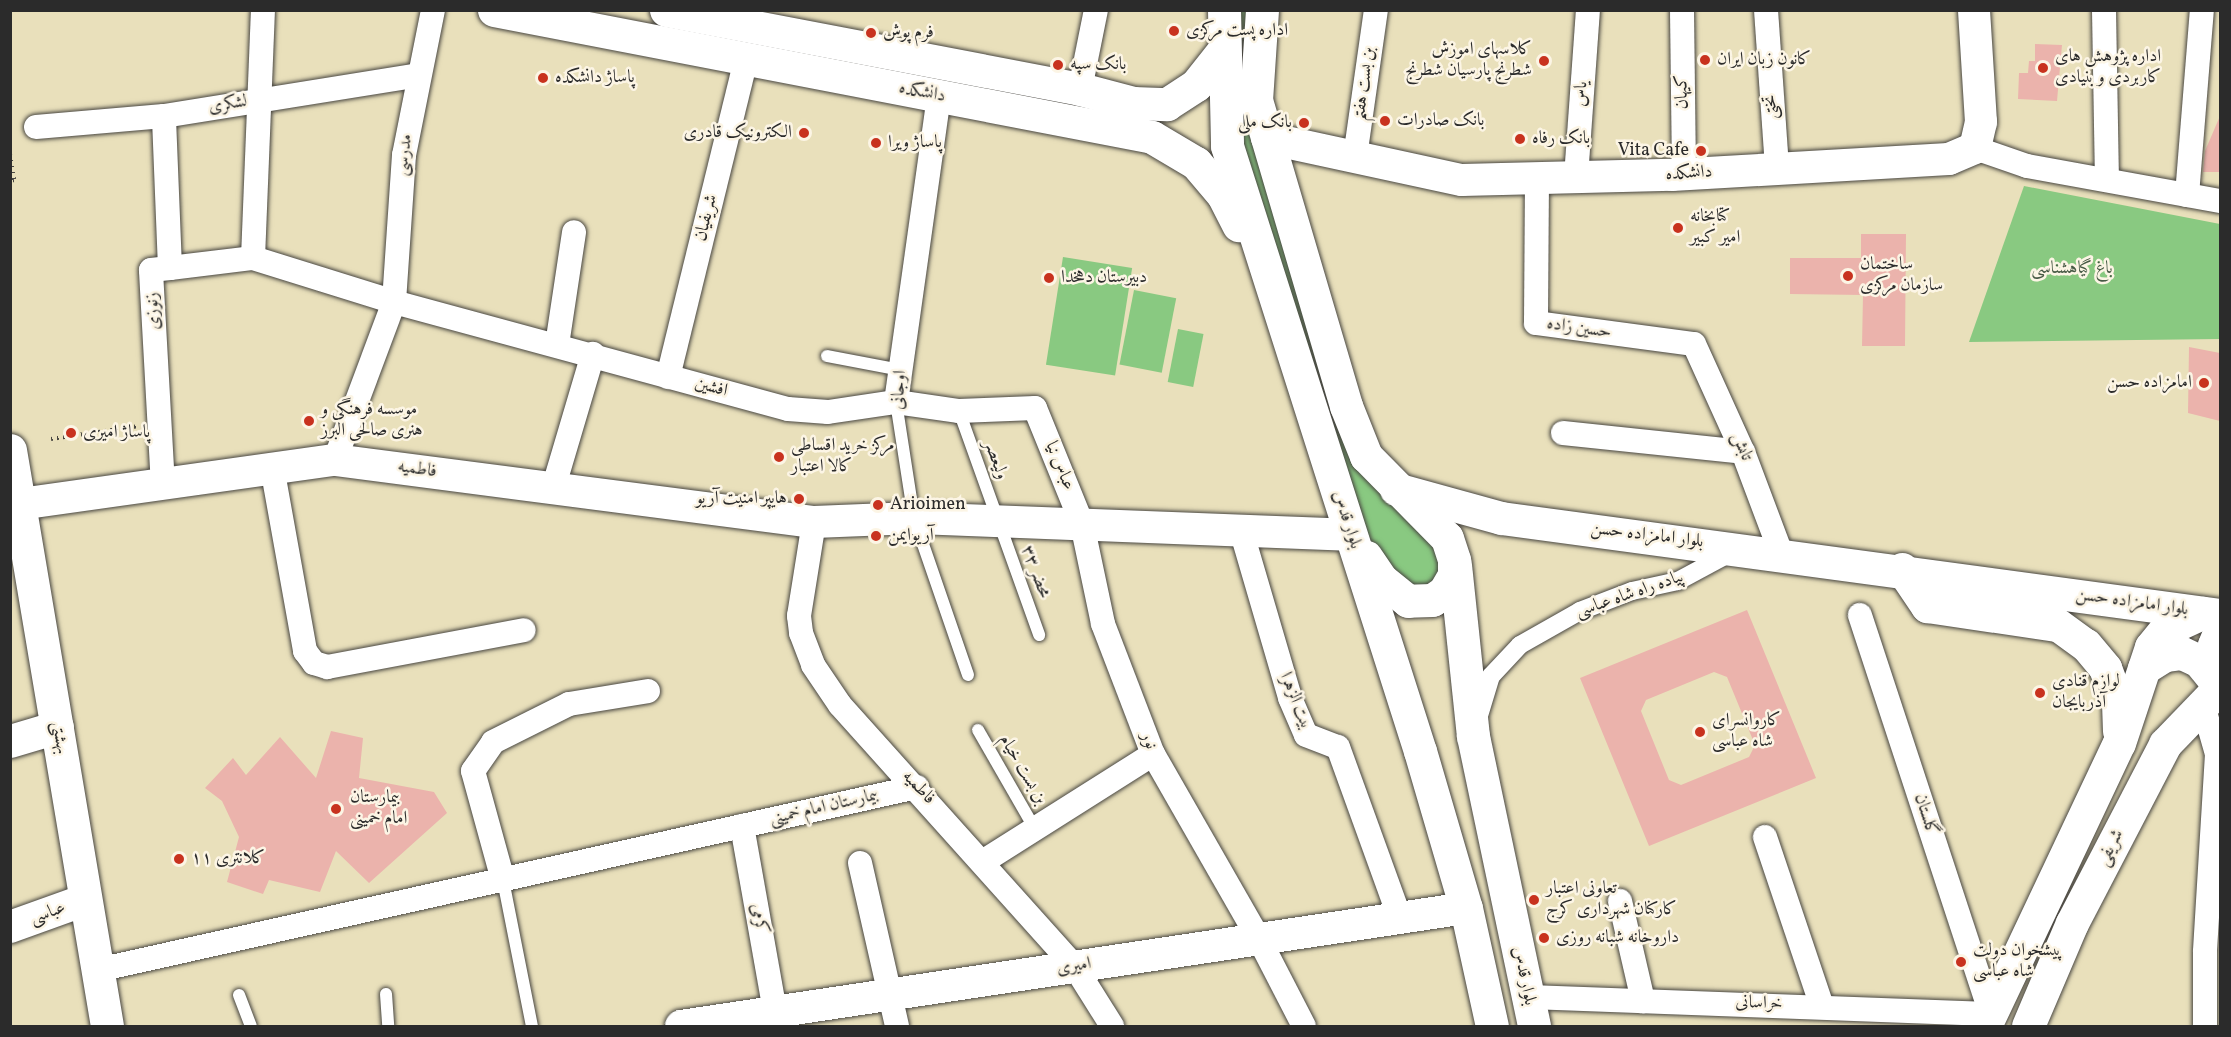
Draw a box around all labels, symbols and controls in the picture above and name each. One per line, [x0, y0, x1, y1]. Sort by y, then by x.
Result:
place label: اداره پست مرکزی [1186, 20, 1288, 42]
place label: فرم پوش [883, 22, 934, 44]
marker: اداره پست مرکزی [1167, 24, 1181, 38]
marker: فرم پوش [864, 26, 878, 40]
place label: کلاسهای اموزش شطرنج پارسیان شطرنج [1405, 40, 1532, 82]
street label: بن بست هفتم [1349, 46, 1381, 122]
place label: اداره پژوهش های کاربردی و بنیادی [2055, 47, 2161, 90]
place label: کانون زبان ایران [1717, 49, 1811, 71]
marker: کانون زبان ایران [1698, 53, 1712, 67]
place label: بانک سپه [1070, 54, 1126, 76]
marker: کلاسهای اموزش شطرنج پارسیان شطرنج [1537, 54, 1551, 68]
marker: بانک سپه [1051, 58, 1065, 72]
marker: اداره پژوهش های کاربردی و بنیادی [2036, 61, 2050, 75]
place label: پاساژ دانشکده [555, 67, 635, 89]
marker: پاساژ دانشکده [536, 71, 550, 85]
street label: کیهان [1672, 75, 1694, 109]
street label: دانشکده [897, 78, 947, 108]
street label: یاس [1570, 81, 1594, 107]
street label: لشکری [207, 91, 249, 119]
street label: تختی [1760, 94, 1784, 120]
place label: بانک صادرات [1397, 110, 1484, 132]
place label: بانک ملی [1238, 112, 1292, 134]
marker: بانک صادرات [1378, 114, 1392, 128]
marker: بانک ملی [1297, 116, 1311, 130]
place label: الکترونیک قادری [684, 122, 792, 144]
marker: الکترونیک قادری [797, 126, 811, 140]
place label: بانک رفاه [1532, 128, 1590, 150]
place label: پاساژ ویرا [888, 132, 942, 154]
marker: بانک رفاه [1513, 132, 1527, 146]
street label: مدرسی [392, 133, 418, 177]
marker: پاساژ ویرا [869, 136, 883, 150]
place label: Vita Cafe [1618, 140, 1689, 162]
marker: Vita Cafe [1694, 144, 1708, 158]
street label: دانشکده [1665, 162, 1713, 186]
street label: شریفیان [691, 192, 723, 244]
place label: کتابخانه امیر کبیر [1690, 207, 1741, 250]
marker: کتابخانه امیر کبیر [1671, 221, 1685, 235]
place label: ساختمان سازمان مرکزی [1860, 255, 1943, 298]
park label: باغ گیاهشناسی [2031, 258, 2113, 280]
place label: دبیرستان دهخدا [1061, 267, 1147, 289]
marker: ساختمان سازمان مرکزی [1841, 269, 1855, 283]
marker: دبیرستان دهخدا [1042, 271, 1056, 285]
street label: زنوزی [142, 292, 166, 330]
street label: حسین زاده [1545, 314, 1613, 344]
street label: اوجانی [888, 370, 912, 410]
place label: امامزاده حسن [2107, 372, 2192, 394]
street label: افشین [692, 373, 730, 403]
marker: امامزاده حسن [2197, 376, 2211, 390]
place label: موسسه فرهنگی و هنری صالحی البرز [321, 400, 423, 442]
marker: موسسه فرهنگی و هنری صالحی البرز [302, 414, 316, 428]
place label: پاساژ امیری [83, 422, 150, 444]
marker: پاساژ امیری [64, 426, 78, 440]
street label: تابش [1725, 430, 1757, 464]
place label: مرکز خرید اقساطی کالا اعتبار [791, 436, 894, 478]
street label: ولیعصر [978, 437, 1012, 483]
street label: عباس نیا [1040, 438, 1078, 494]
marker: مرکز خرید اقساطی کالا اعتبار [772, 450, 786, 464]
street label: فاطمیه [396, 457, 438, 483]
place label: هایپر امنیت آریو [696, 488, 787, 510]
street label: بلوار قدس [1326, 488, 1366, 552]
marker: هایپر امنیت آریو [792, 492, 806, 506]
place label: Arioimen [890, 494, 966, 516]
marker: Arioimen [871, 498, 885, 512]
street label: بلوار امامزاده حسن [1589, 518, 1705, 554]
place label: آریوایمن [888, 525, 934, 547]
marker: آریوایمن [869, 529, 883, 543]
street label: محضر ۳۳ [1015, 543, 1055, 601]
street label: پیاده راه شاه عباسی [1573, 566, 1687, 624]
street label: بلوار امامزاده حسن [2074, 584, 2190, 622]
street label: بیت الزهرا [1274, 669, 1316, 733]
place label: لوازم قنادی آذربایجان [2052, 672, 2120, 714]
marker: لوازم قنادی آذربایجان [2033, 686, 2047, 700]
place label: کاروانسرای شاه عباسی [1712, 711, 1781, 754]
street label: بهشتی [46, 720, 72, 756]
marker: کاروانسرای شاه عباسی [1693, 725, 1707, 739]
street label: نور [1135, 729, 1161, 753]
street label: بن بست خیام [993, 731, 1051, 809]
street label: فاطمیه [897, 766, 939, 810]
street label: بیمارستان امام خمینی [768, 785, 880, 831]
place label: بیمارستان امام خمینی [350, 788, 407, 830]
street label: گلستان [1908, 791, 1942, 839]
marker: بیمارستان امام خمینی [327, 800, 345, 818]
street label: شریفی [2093, 826, 2129, 870]
place label: کلانتری ۱۱ [191, 848, 265, 870]
marker: کلانتری ۱۱ [172, 852, 186, 866]
place label: تعاونی اعتبار کارکنان شهرداری کرج [1546, 879, 1677, 922]
marker: تعاونی اعتبار کارکنان شهرداری کرج [1527, 893, 1541, 907]
street label: عباسی [27, 898, 69, 930]
street label: کرمی [745, 902, 771, 936]
place label: داروخانه شبانه روزی [1556, 927, 1679, 949]
marker: داروخانه شبانه روزی [1537, 931, 1551, 945]
place label: پیشخوان دولت شاه عباسی [1973, 941, 2063, 984]
street label: بلوار قدس [1506, 944, 1540, 1008]
street label: امیری [1055, 954, 1093, 980]
marker: پیشخوان دولت شاه عباسی [1954, 955, 1968, 969]
street label: خراسانی [1735, 992, 1783, 1016]

